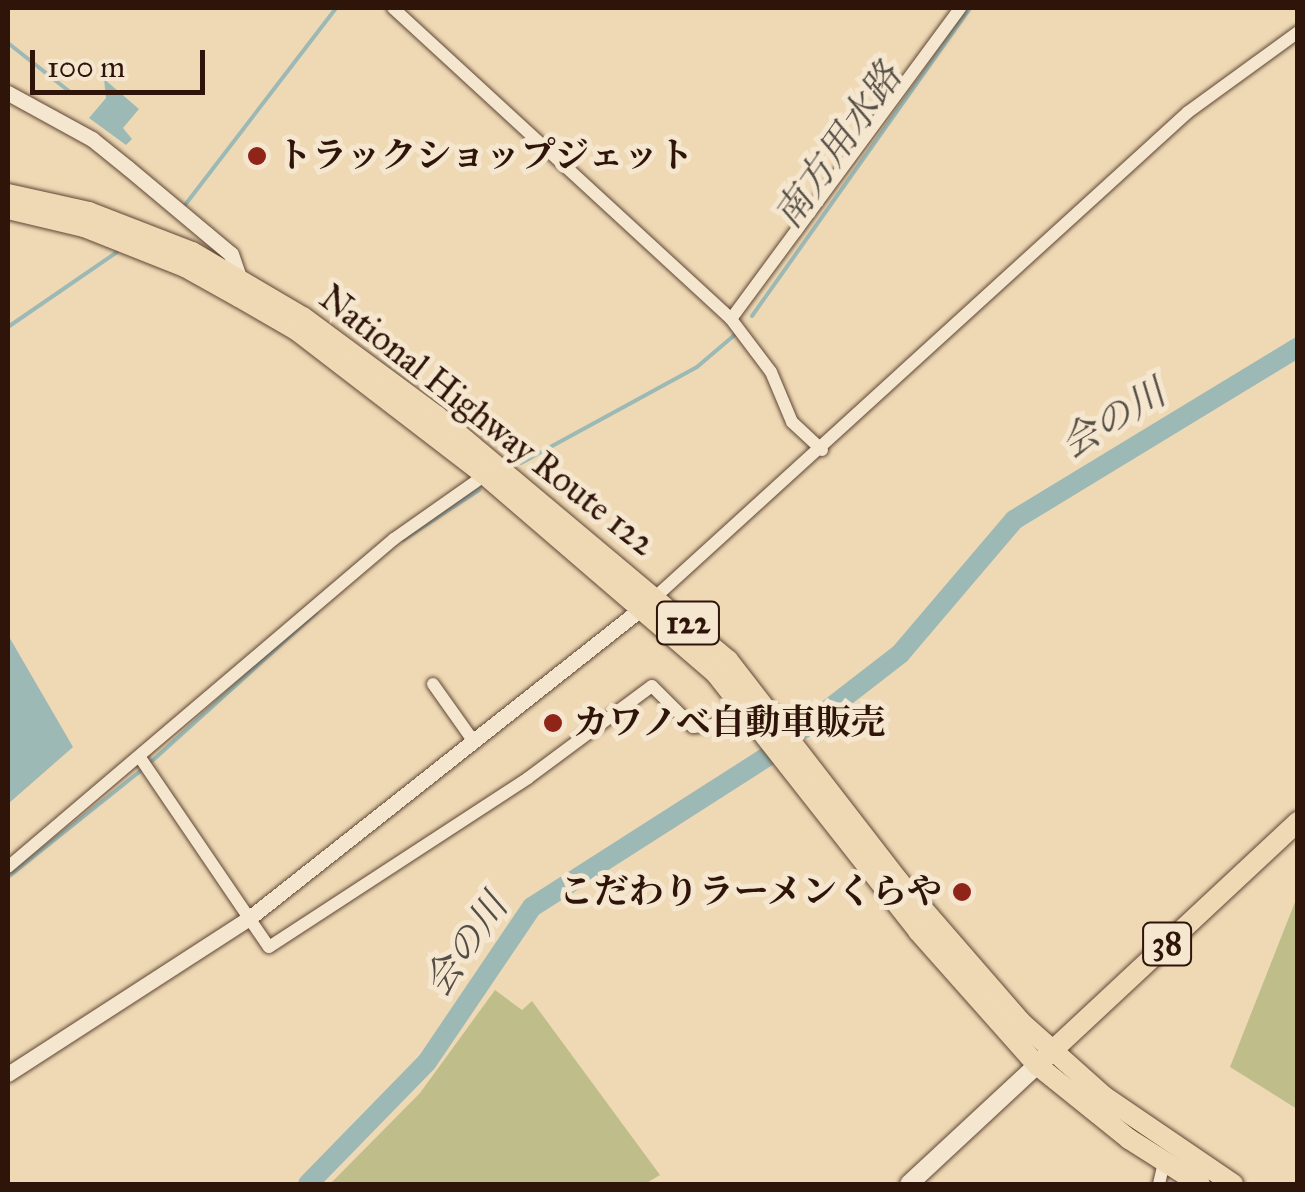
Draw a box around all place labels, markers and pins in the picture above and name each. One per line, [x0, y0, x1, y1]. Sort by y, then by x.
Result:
place label: トラックショップジェット [277, 135, 697, 177]
marker: トラックショップジェット [246, 145, 268, 167]
place label: カワノベ自動車販売 [573, 702, 888, 744]
marker: カワノベ自動車販売 [542, 712, 564, 734]
place label: こだわりラーメンくらや [557, 871, 942, 913]
marker: こだわりラーメンくらや [951, 881, 973, 903]

